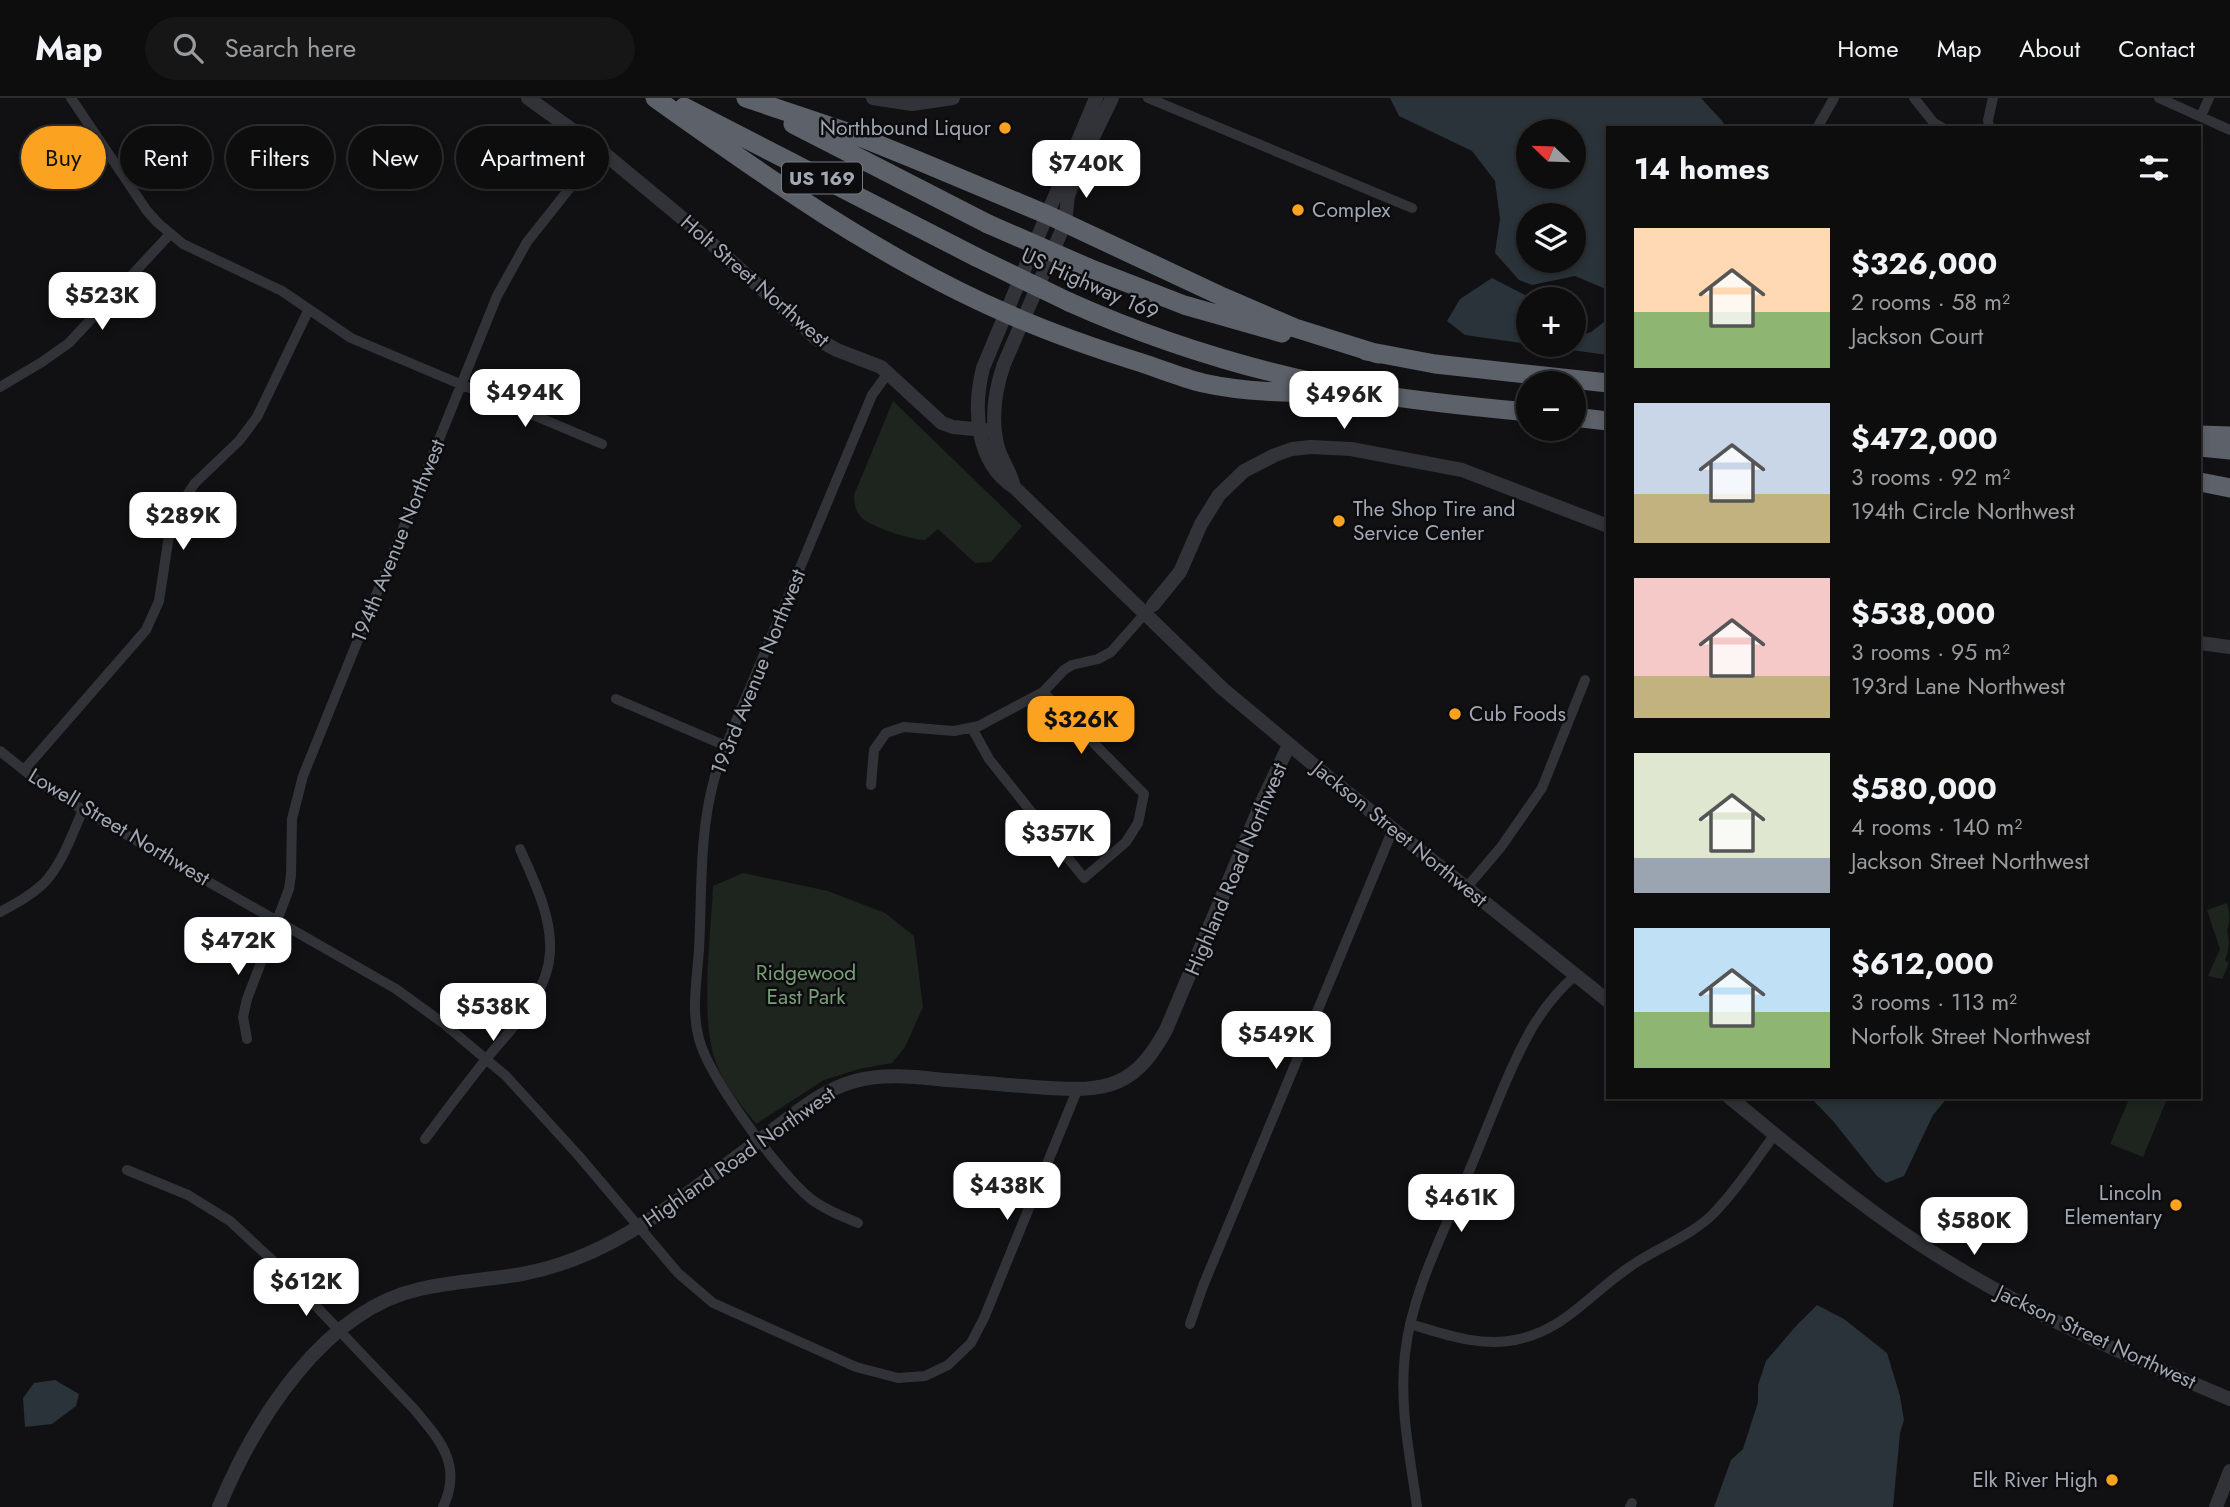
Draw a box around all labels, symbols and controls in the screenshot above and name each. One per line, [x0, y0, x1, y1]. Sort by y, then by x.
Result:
search box [145, 17, 635, 80]
text: Map [35, 25, 103, 72]
icon: search [169, 29, 207, 67]
text: Search here [225, 29, 356, 67]
text: Home [1837, 31, 1899, 66]
text: Map [1937, 31, 1981, 66]
text: About [2019, 31, 2080, 66]
text: Contact [2118, 31, 2195, 66]
place label: Northbound Liquor [820, 113, 992, 143]
north arrow [1516, 119, 1586, 189]
map controls [1516, 119, 1586, 441]
marker: Northbound Liquor [997, 120, 1013, 136]
chip: Buy [21, 126, 106, 189]
chip: Rent [120, 126, 212, 189]
chip: Filters [226, 126, 334, 189]
chip: New [348, 126, 442, 189]
chip: Apartment [456, 126, 609, 189]
pin: $740K [1037, 140, 1135, 200]
text: $740K [1048, 146, 1124, 180]
text: 14 homes [1634, 147, 1769, 190]
icon: filters [2135, 149, 2173, 187]
road number: US 169 [782, 162, 862, 194]
place label: Complex [1312, 195, 1391, 225]
marker: Complex [1290, 202, 1306, 218]
button: layers [1516, 203, 1586, 273]
street label: Holt Street Northwest [674, 208, 836, 354]
street label: US Highway 169 [1016, 240, 1164, 328]
text: $326,000 [1851, 242, 1997, 285]
icon: home [1690, 256, 1774, 340]
pin: $523K [53, 272, 151, 332]
text: $523K [65, 278, 139, 312]
text: 2 rooms · 58 m² [1851, 285, 2010, 319]
button: + [1516, 287, 1586, 357]
text: Jackson Court [1851, 319, 1983, 353]
pin: $494K [476, 370, 574, 429]
button: − [1516, 371, 1586, 441]
pin: $496K [1295, 372, 1393, 431]
text: $494K [486, 375, 564, 409]
text: $496K [1305, 377, 1383, 411]
text: $472,000 [1851, 417, 1998, 460]
icon: home [1690, 431, 1774, 515]
street label: 194th Avenue Northwest [343, 435, 453, 647]
text: 3 rooms · 92 m² [1851, 460, 2010, 494]
pin: $289K [134, 492, 232, 552]
place label: The Shop Tire and Service Center [1353, 494, 1516, 548]
text: 194th Circle Northwest [1851, 494, 2075, 528]
text: $289K [145, 498, 221, 532]
marker: The Shop Tire and Service Center [1331, 513, 1347, 529]
street label: 193rd Avenue Northwest [703, 565, 813, 779]
text: $538,000 [1851, 592, 1995, 635]
icon: home [1690, 606, 1774, 690]
text: 3 rooms · 95 m² [1851, 635, 2010, 669]
text: 193rd Lane Northwest [1851, 669, 2065, 703]
pin: $326K [1032, 696, 1130, 756]
place label: Cub Foods [1469, 699, 1566, 729]
text: $326K [1043, 702, 1119, 736]
marker: Cub Foods [1447, 706, 1463, 722]
street label: Jackson Street Northwest [1304, 752, 1494, 914]
street label: Highland Road Northwest [1178, 758, 1294, 980]
street label: Lowell Street Northwest [23, 761, 215, 893]
text: $580,000 [1851, 767, 1997, 810]
icon: home [1690, 781, 1774, 865]
pin: $357K [1009, 810, 1107, 870]
text: 4 rooms · 140 m² [1851, 810, 2022, 844]
text: $357K [1021, 816, 1095, 850]
text: Jackson Street Northwest [1851, 844, 2089, 878]
pin: $472K [189, 918, 287, 977]
text: $472K [200, 923, 276, 957]
text: $612,000 [1851, 942, 1994, 985]
icon: home [1690, 956, 1774, 1040]
park label: Ridgewood East Park [756, 958, 856, 1012]
pin: $538K [444, 984, 542, 1043]
text: 3 rooms · 113 m² [1851, 985, 2017, 1019]
text: $538K [456, 989, 530, 1023]
pin: $549K [1227, 1012, 1325, 1071]
text: $549K [1238, 1017, 1314, 1051]
text: Norfolk Street Northwest [1851, 1019, 2090, 1053]
street label: Highland Road Northwest [637, 1079, 841, 1235]
pin: $438K [958, 1162, 1056, 1222]
text: $438K [969, 1168, 1045, 1202]
pin: $461K [1412, 1174, 1510, 1234]
place label: Lincoln Elementary [2064, 1178, 2163, 1232]
text: $461K [1424, 1180, 1498, 1214]
marker: Lincoln Elementary [2168, 1197, 2184, 1213]
pin: $580K [1925, 1198, 2023, 1257]
text: $580K [1937, 1203, 2011, 1237]
pin: $612K [257, 1258, 355, 1318]
text: $612K [270, 1264, 342, 1298]
street label: Jackson Street Northwest [1988, 1276, 2201, 1397]
place label: Elk River High [1972, 1465, 2098, 1495]
marker: Elk River High [2104, 1472, 2120, 1488]

